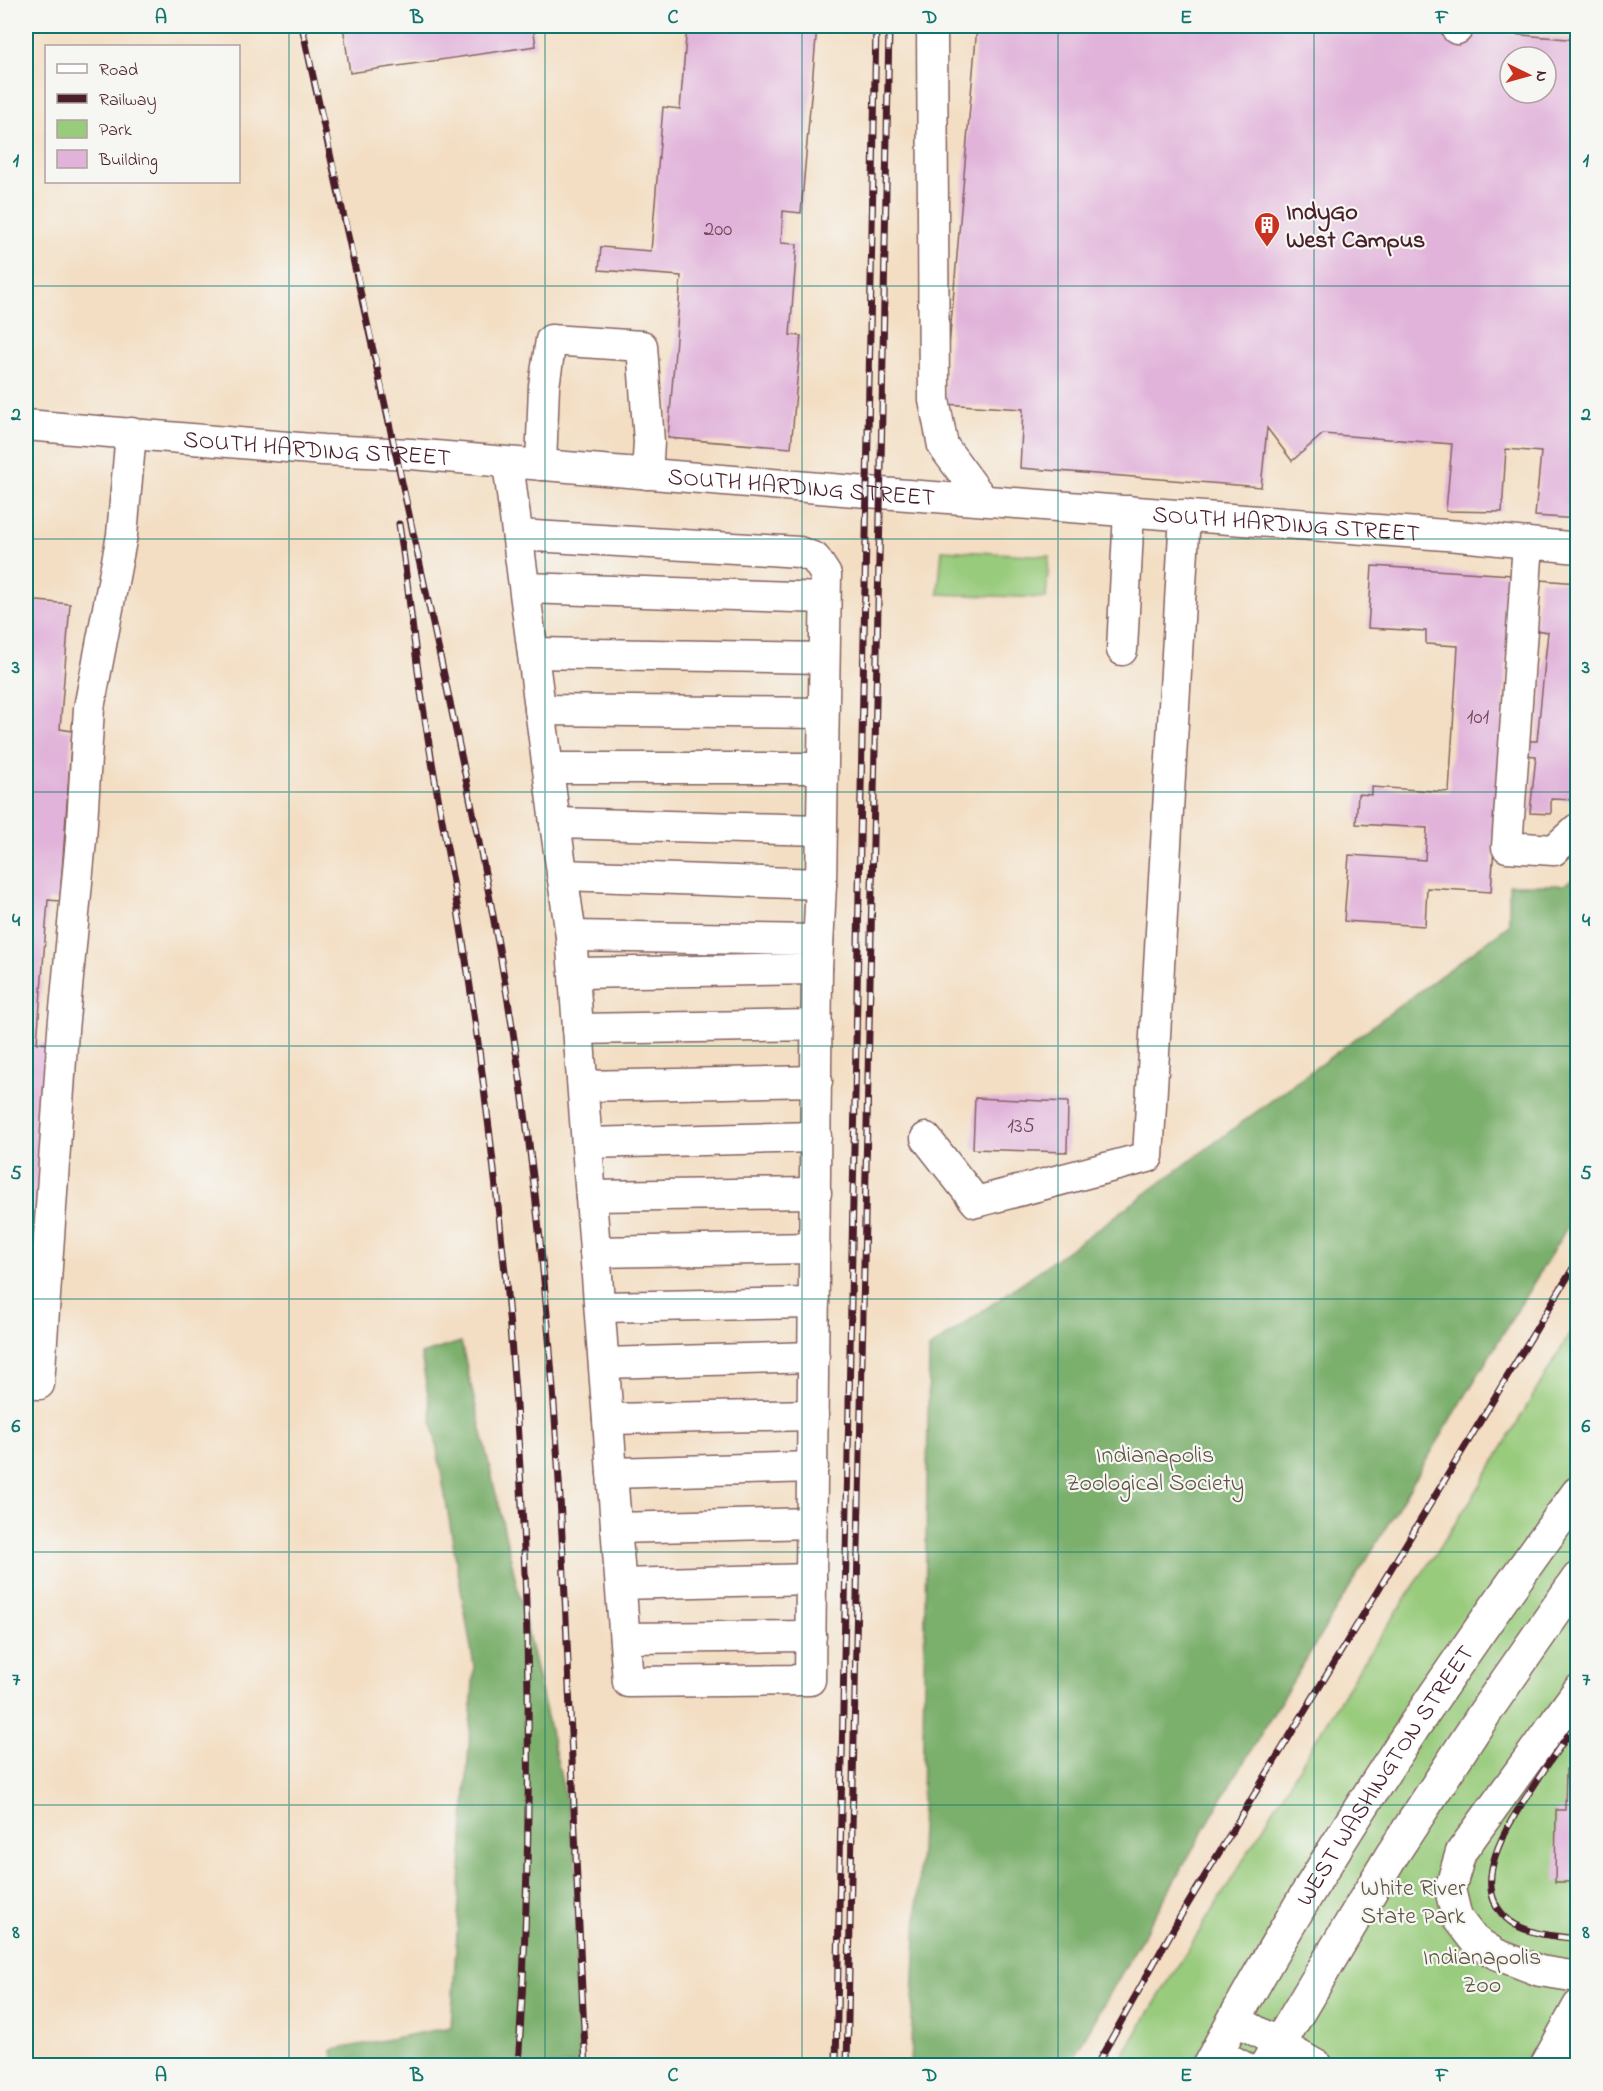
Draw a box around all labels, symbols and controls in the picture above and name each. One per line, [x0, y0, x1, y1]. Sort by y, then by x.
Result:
text: A [155, 4, 167, 33]
text: B [409, 4, 424, 33]
text: C [668, 4, 679, 33]
text: D [922, 4, 937, 33]
text: E [1180, 4, 1192, 33]
text: F [1435, 4, 1449, 33]
legend [45, 45, 240, 183]
north arrow [1498, 45, 1558, 105]
text: Road [99, 58, 138, 84]
text: N [1529, 70, 1553, 83]
text: Railway [99, 88, 156, 114]
text: Park [99, 118, 132, 144]
text: 1 [13, 147, 20, 176]
text: 1 [1583, 147, 1590, 176]
text: Building [98, 148, 158, 175]
place label: IndyGo West Campus [1286, 196, 1425, 259]
building icon: IndyGo West Campus [1252, 210, 1282, 248]
house number: 200 [704, 215, 732, 245]
text: 2 [10, 401, 21, 430]
text: 2 [1580, 401, 1591, 430]
street label: SOUTH HARDING STREET [182, 423, 452, 477]
street label: SOUTH HARDING STREET [666, 460, 936, 517]
street label: SOUTH HARDING STREET [1151, 498, 1421, 553]
text: 3 [11, 654, 20, 683]
text: 3 [1581, 654, 1590, 683]
house number: 101 [1467, 703, 1490, 733]
text: 4 [12, 907, 21, 936]
text: 4 [1582, 907, 1591, 936]
house number: 135 [1007, 1112, 1035, 1142]
text: 5 [10, 1160, 22, 1189]
text: 5 [1580, 1160, 1592, 1189]
text: 6 [12, 1413, 21, 1442]
text: 6 [1582, 1413, 1591, 1442]
park label: Indianapolis Zoological Society [1066, 1439, 1244, 1503]
street label: WEST WASHINGTON STREET [1289, 1639, 1484, 1913]
text: 7 [12, 1666, 21, 1695]
text: 7 [1582, 1666, 1591, 1695]
park label: White River State Park [1361, 1872, 1466, 1935]
text: 8 [11, 1919, 20, 1948]
text: 8 [1581, 1919, 1590, 1948]
park label: Indianapolis Zoo [1423, 1941, 1541, 2004]
text: A [155, 2062, 167, 2091]
text: B [409, 2062, 424, 2091]
text: C [668, 2062, 679, 2091]
text: D [922, 2062, 937, 2091]
text: E [1180, 2062, 1192, 2091]
text: F [1435, 2062, 1449, 2091]

